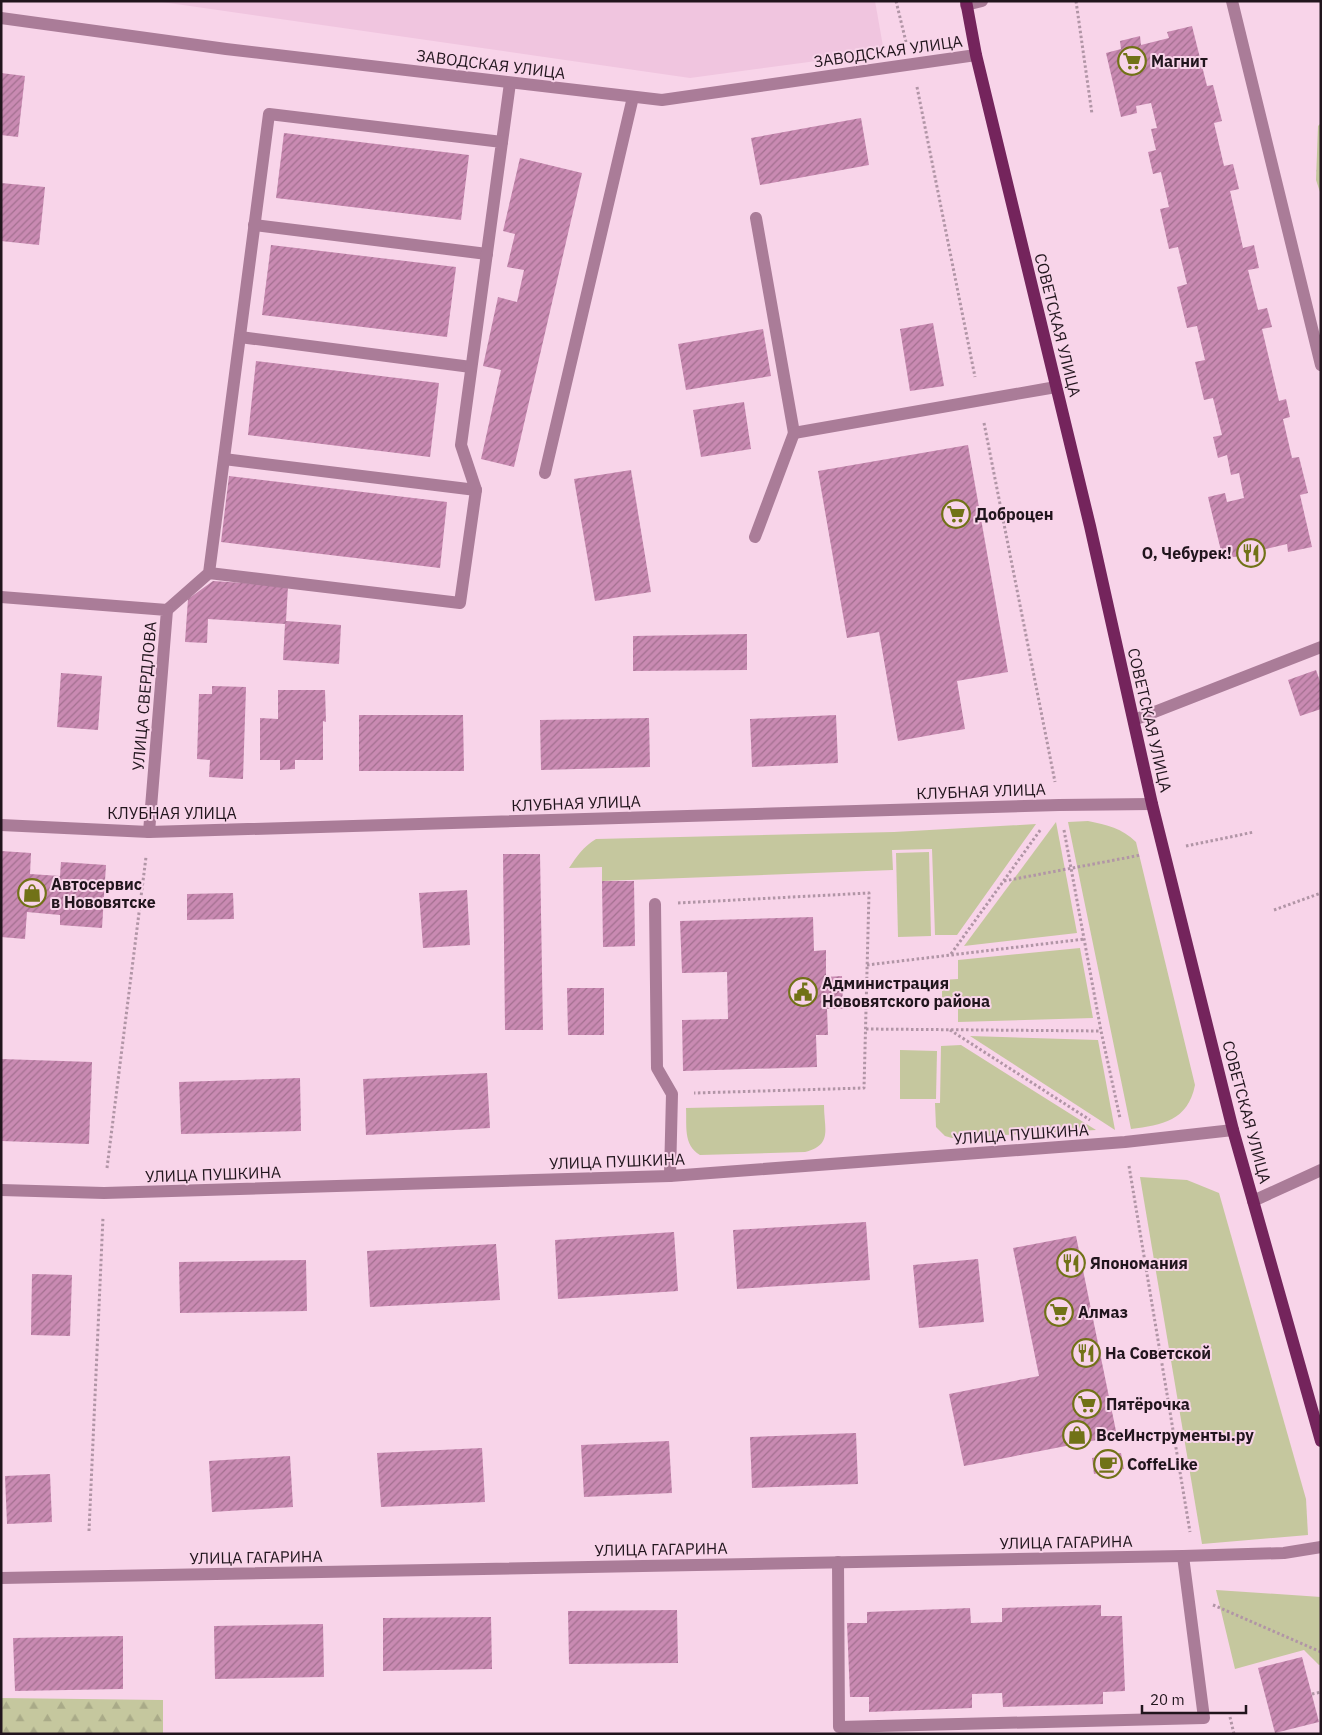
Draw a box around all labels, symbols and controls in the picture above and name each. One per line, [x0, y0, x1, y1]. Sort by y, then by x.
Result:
street label: ЗАВОДСКАЯ УЛИЦА [812, 31, 964, 71]
street label: ЗАВОДСКАЯ УЛИЦА [415, 45, 567, 83]
supermarket icon: Магнит [1117, 46, 1147, 76]
place label: Магнит [1151, 51, 1208, 71]
street label: СОВЕТСКАЯ УЛИЦА [1030, 251, 1086, 399]
supermarket icon: Доброцен [941, 499, 971, 529]
place label: Доброцен [975, 504, 1054, 524]
restaurant icon: О, Чебурек! [1236, 538, 1266, 568]
place label: О, Чебурек! [1142, 543, 1232, 563]
street label: УЛИЦА СВЕРДЛОВА [128, 621, 160, 771]
street label: СОВЕТСКАЯ УЛИЦА [1124, 646, 1176, 794]
street label: КЛУБНАЯ УЛИЦА [916, 779, 1046, 803]
street label: КЛУБНАЯ УЛИЦА [511, 791, 641, 815]
street label: КЛУБНАЯ УЛИЦА [107, 803, 237, 823]
place label: Автосервис в Нововятске [51, 874, 156, 912]
shop icon: Автосервис в Нововятске [17, 878, 47, 908]
place label: Администрация Нововятского района [822, 973, 990, 1011]
public building icon: Администрация Нововятского района [788, 977, 818, 1007]
street label: СОВЕТСКАЯ УЛИЦА [1218, 1038, 1276, 1186]
street label: УЛИЦА ПУШКИНА [952, 1119, 1090, 1149]
street label: УЛИЦА ПУШКИНА [549, 1149, 685, 1173]
street label: УЛИЦА ПУШКИНА [145, 1162, 281, 1186]
restaurant icon: Япономания [1056, 1248, 1086, 1278]
place label: Япономания [1090, 1253, 1188, 1273]
supermarket icon: Алмаз [1044, 1297, 1074, 1327]
place label: Алмаз [1078, 1302, 1128, 1322]
restaurant icon: На Советской [1071, 1338, 1101, 1368]
place label: На Советской [1105, 1343, 1211, 1363]
supermarket icon: Пятёрочка [1072, 1389, 1102, 1419]
place label: Пятёрочка [1106, 1394, 1190, 1414]
shop icon: ВсеИнструменты.ру [1062, 1420, 1092, 1450]
place label: ВсеИнструменты.ру [1096, 1425, 1254, 1445]
cafe icon: CoffeLike [1093, 1449, 1123, 1479]
place label: CoffeLike [1127, 1454, 1198, 1474]
street label: УЛИЦА ГАГАРИНА [999, 1531, 1133, 1553]
street label: УЛИЦА ГАГАРИНА [594, 1538, 728, 1560]
street label: УЛИЦА ГАГАРИНА [189, 1546, 323, 1568]
scale bar [1142, 1682, 1246, 1714]
text: 20 m [1150, 1690, 1185, 1709]

